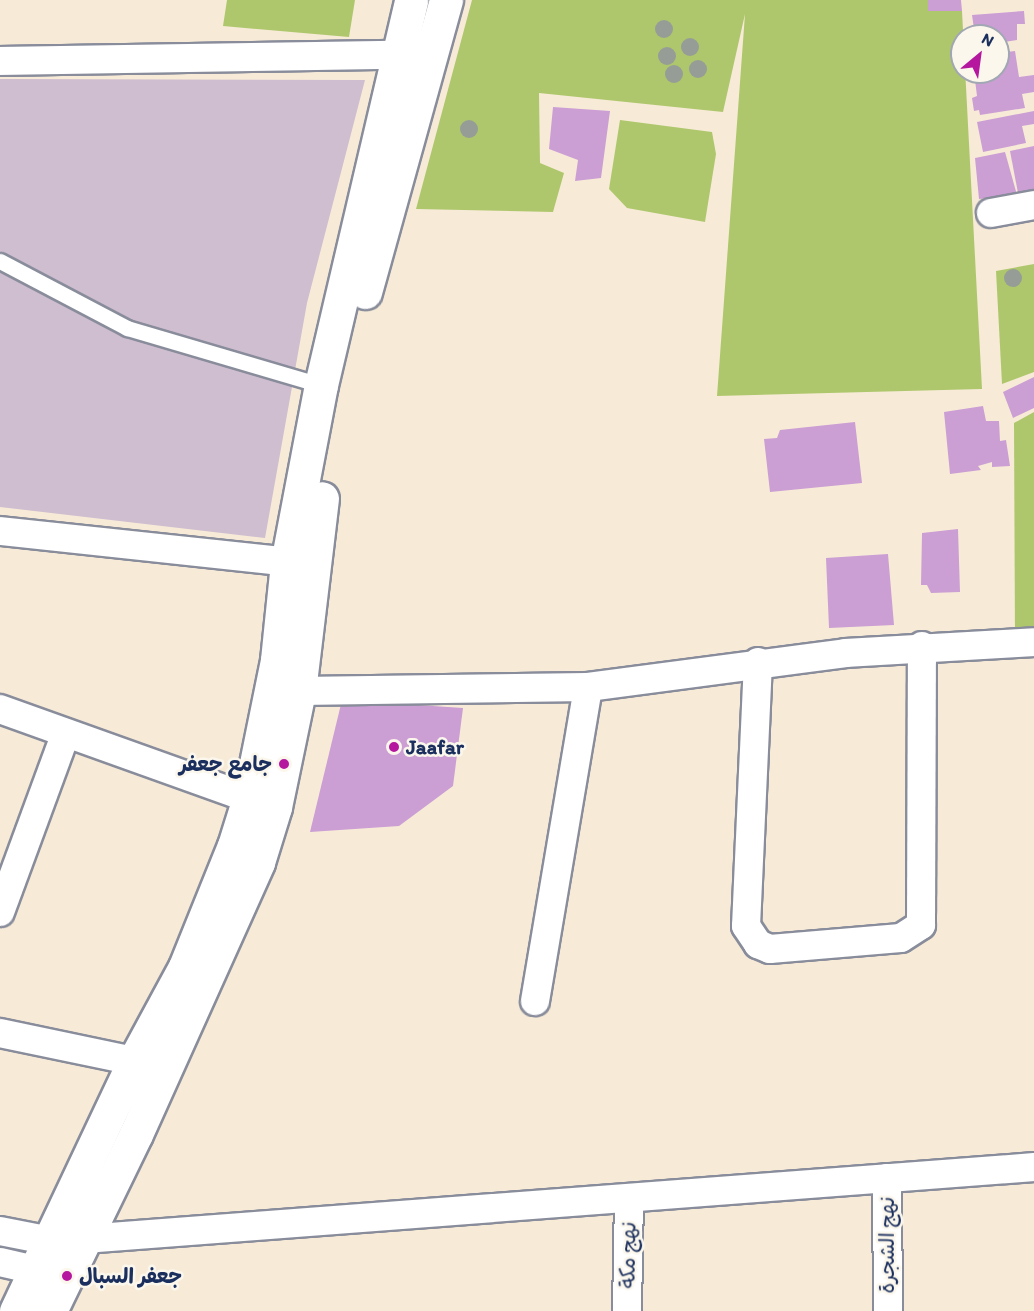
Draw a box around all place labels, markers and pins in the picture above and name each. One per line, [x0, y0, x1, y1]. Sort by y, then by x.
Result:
place label: Jaafar [406, 734, 464, 760]
marker: Jaafar [387, 740, 401, 754]
place label: جامع جعفر [179, 751, 272, 777]
marker: جامع جعفر [277, 757, 291, 771]
place label: جعفر السبال [79, 1263, 182, 1289]
marker: جعفر السبال [60, 1269, 74, 1283]

